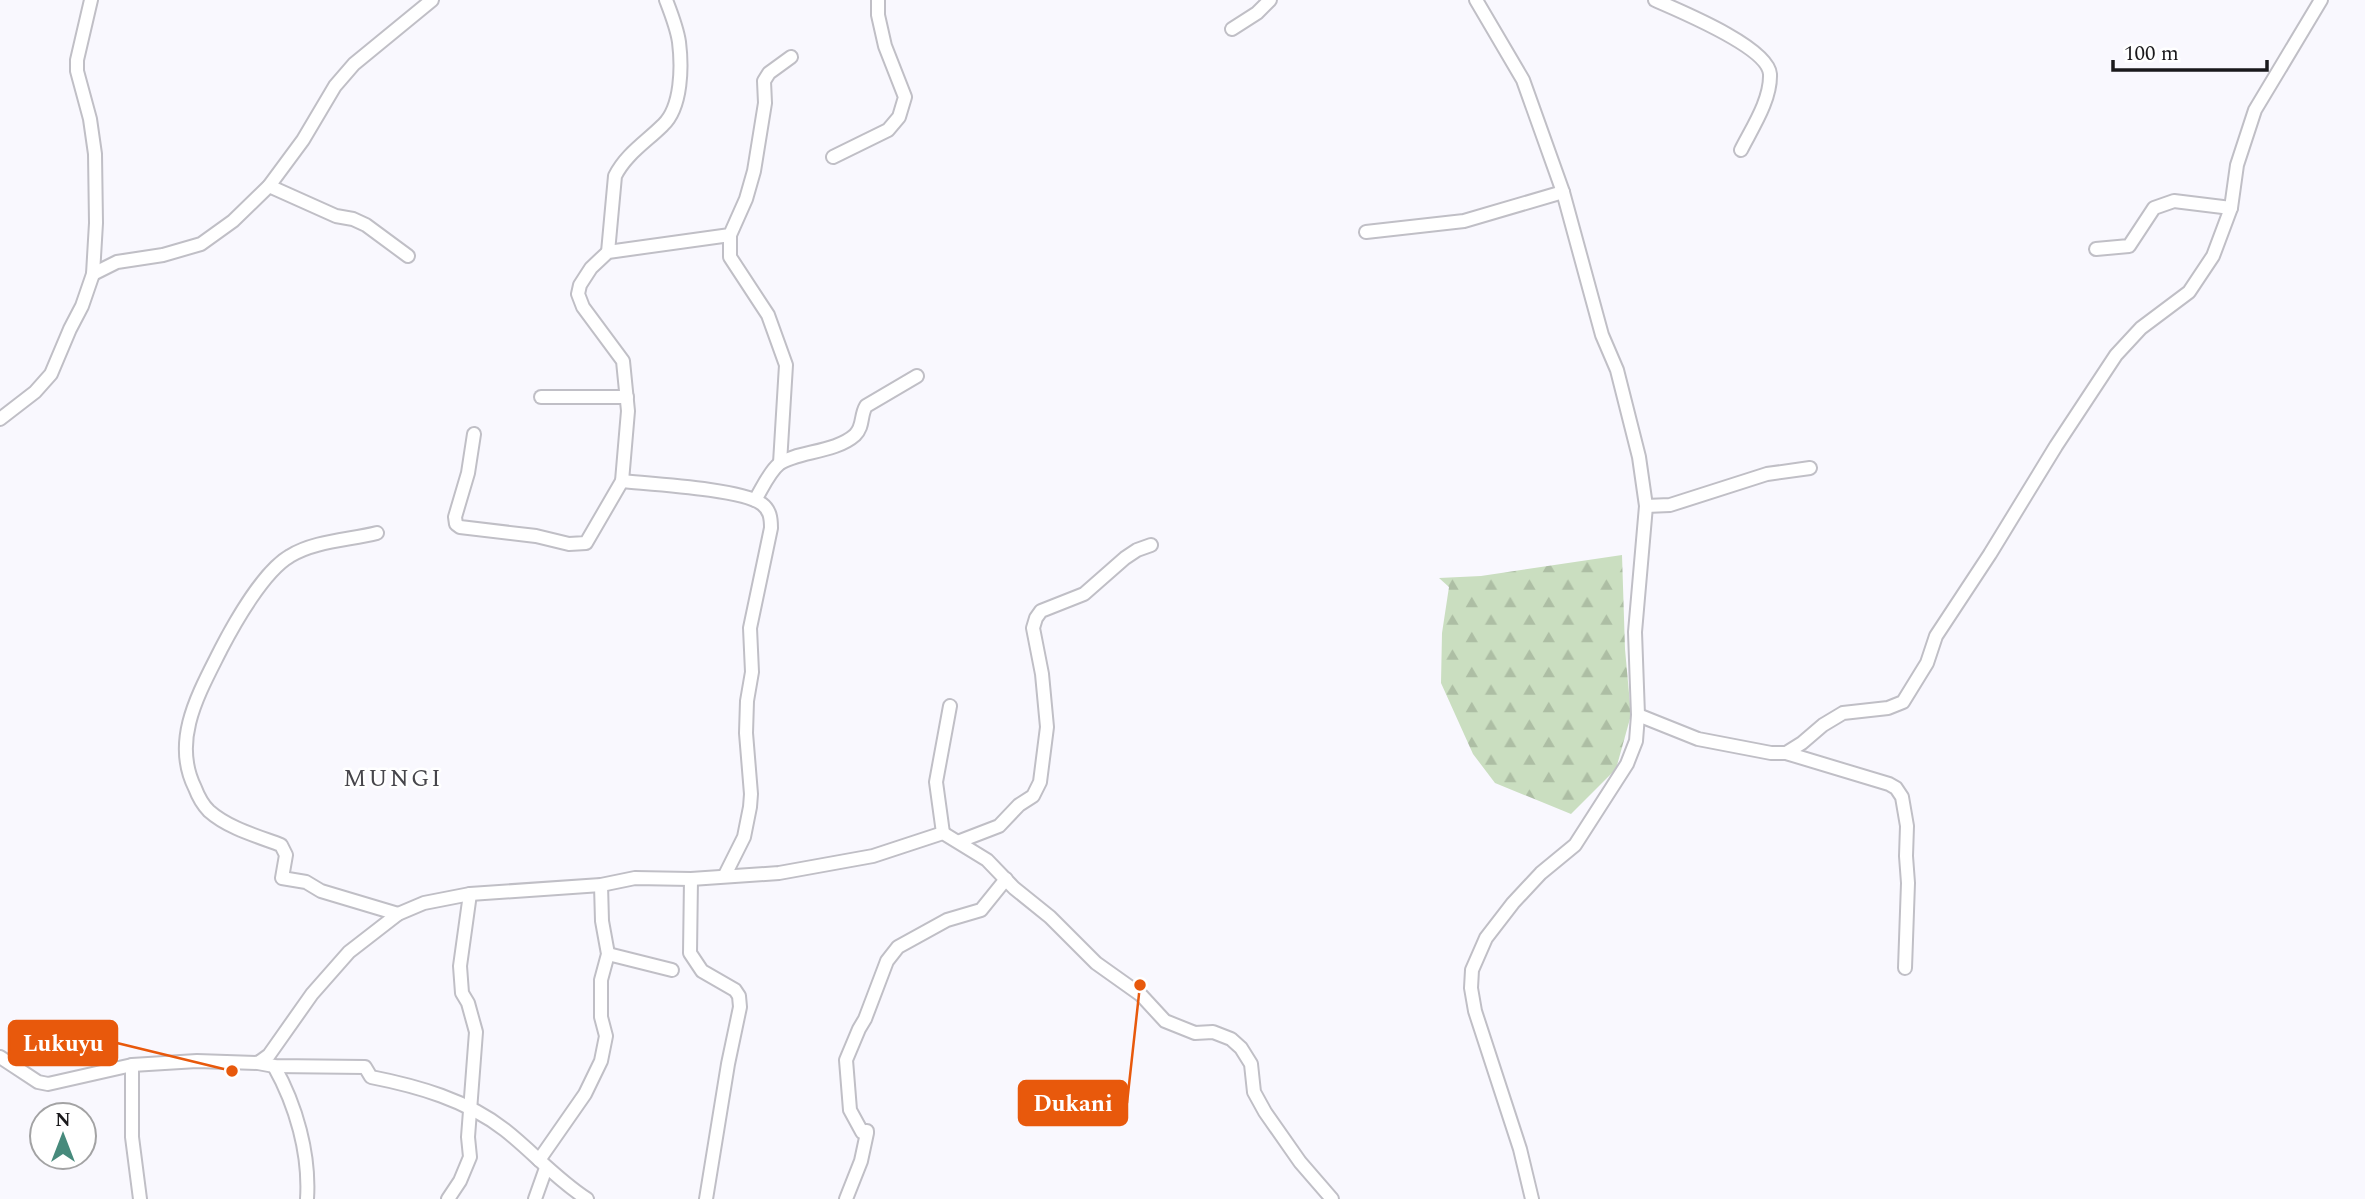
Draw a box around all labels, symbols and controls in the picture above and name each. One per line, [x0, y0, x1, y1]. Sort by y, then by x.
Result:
scale bar [2113, 28, 2267, 72]
text: 100 m [2124, 38, 2179, 70]
district label: MUNGI [343, 761, 443, 797]
callout: Lukuyu [9, 1021, 117, 1065]
text: Lukuyu [23, 1027, 104, 1062]
callout: Dukani [1019, 1081, 1127, 1125]
text: Dukani [1033, 1087, 1113, 1122]
north arrow [28, 1101, 98, 1171]
text: N [55, 1106, 71, 1135]

